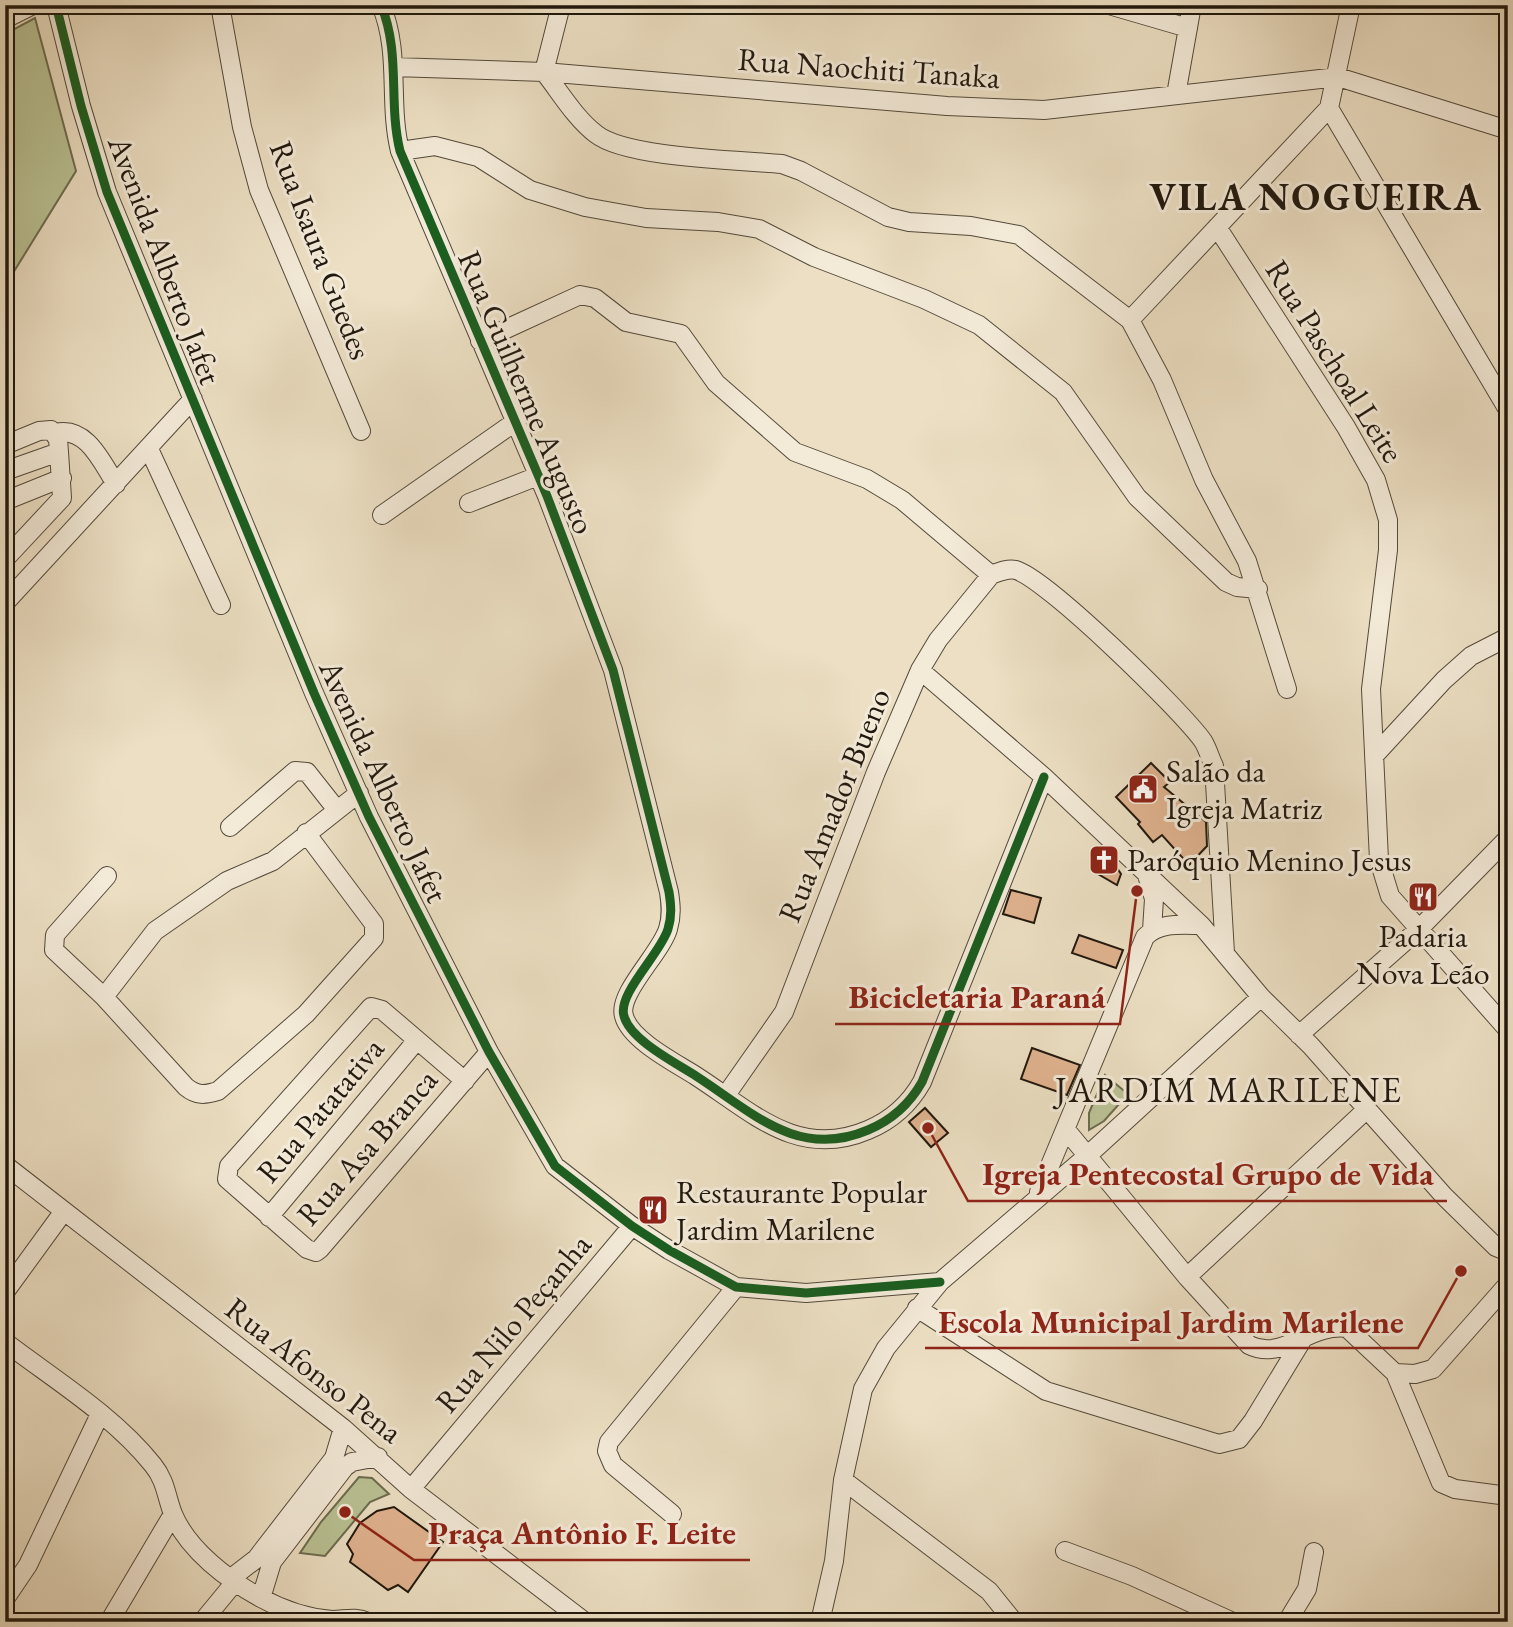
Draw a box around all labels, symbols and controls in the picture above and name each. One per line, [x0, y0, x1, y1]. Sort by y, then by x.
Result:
street label: Rua Naochiti Tanaka [736, 38, 1002, 98]
street label: Avenida Alberto Jafet [98, 129, 232, 390]
street label: Rua Isaura Guedes [260, 135, 382, 365]
district label: VILA NOGUEIRA [1149, 172, 1483, 221]
street label: Rua Guilherme Augusto [448, 244, 606, 540]
street label: Rua Paschoal Leite [1256, 252, 1414, 470]
street label: Avenida Alberto Jafet [309, 652, 459, 909]
street label: Rua Amador Bueno [768, 682, 900, 928]
place label: Salão da Igreja Matriz [1166, 750, 1322, 829]
public building icon: Salão da Igreja Matriz [1126, 772, 1160, 806]
place label: Paróquio Menino Jesus [1127, 839, 1411, 881]
church icon: Paróquio Menino Jesus [1087, 843, 1121, 877]
restaurant icon: Padaria Nova Leão [1406, 880, 1440, 914]
place label: Padaria Nova Leão [1356, 915, 1490, 994]
callout: Bicicletaria Paraná [835, 970, 1120, 1024]
text: Bicicletaria Paraná [848, 975, 1106, 1018]
street label: Rua Patatativa [247, 1028, 393, 1191]
street label: Rua Asa Branca [287, 1059, 447, 1234]
district label: JARDIM MARILENE [1052, 1067, 1403, 1112]
callout: Igreja Pentecostal Grupo de Vida [968, 1147, 1447, 1201]
text: Igreja Pentecostal Grupo de Vida [982, 1152, 1434, 1195]
place label: Restaurante Popular Jardim Marilene [673, 1171, 927, 1250]
restaurant icon: Restaurante Popular Jardim Marilene [636, 1193, 670, 1227]
street label: Rua Nilo Peçanha [426, 1224, 600, 1421]
street label: Rua Afonso Pena [217, 1288, 411, 1453]
callout: Escola Municipal Jardim Marilene [925, 1294, 1418, 1348]
text: Escola Municipal Jardim Marilene [938, 1300, 1404, 1343]
callout: Praça Antônio F. Leite [414, 1506, 750, 1560]
text: Praça Antônio F. Leite [428, 1511, 736, 1554]

